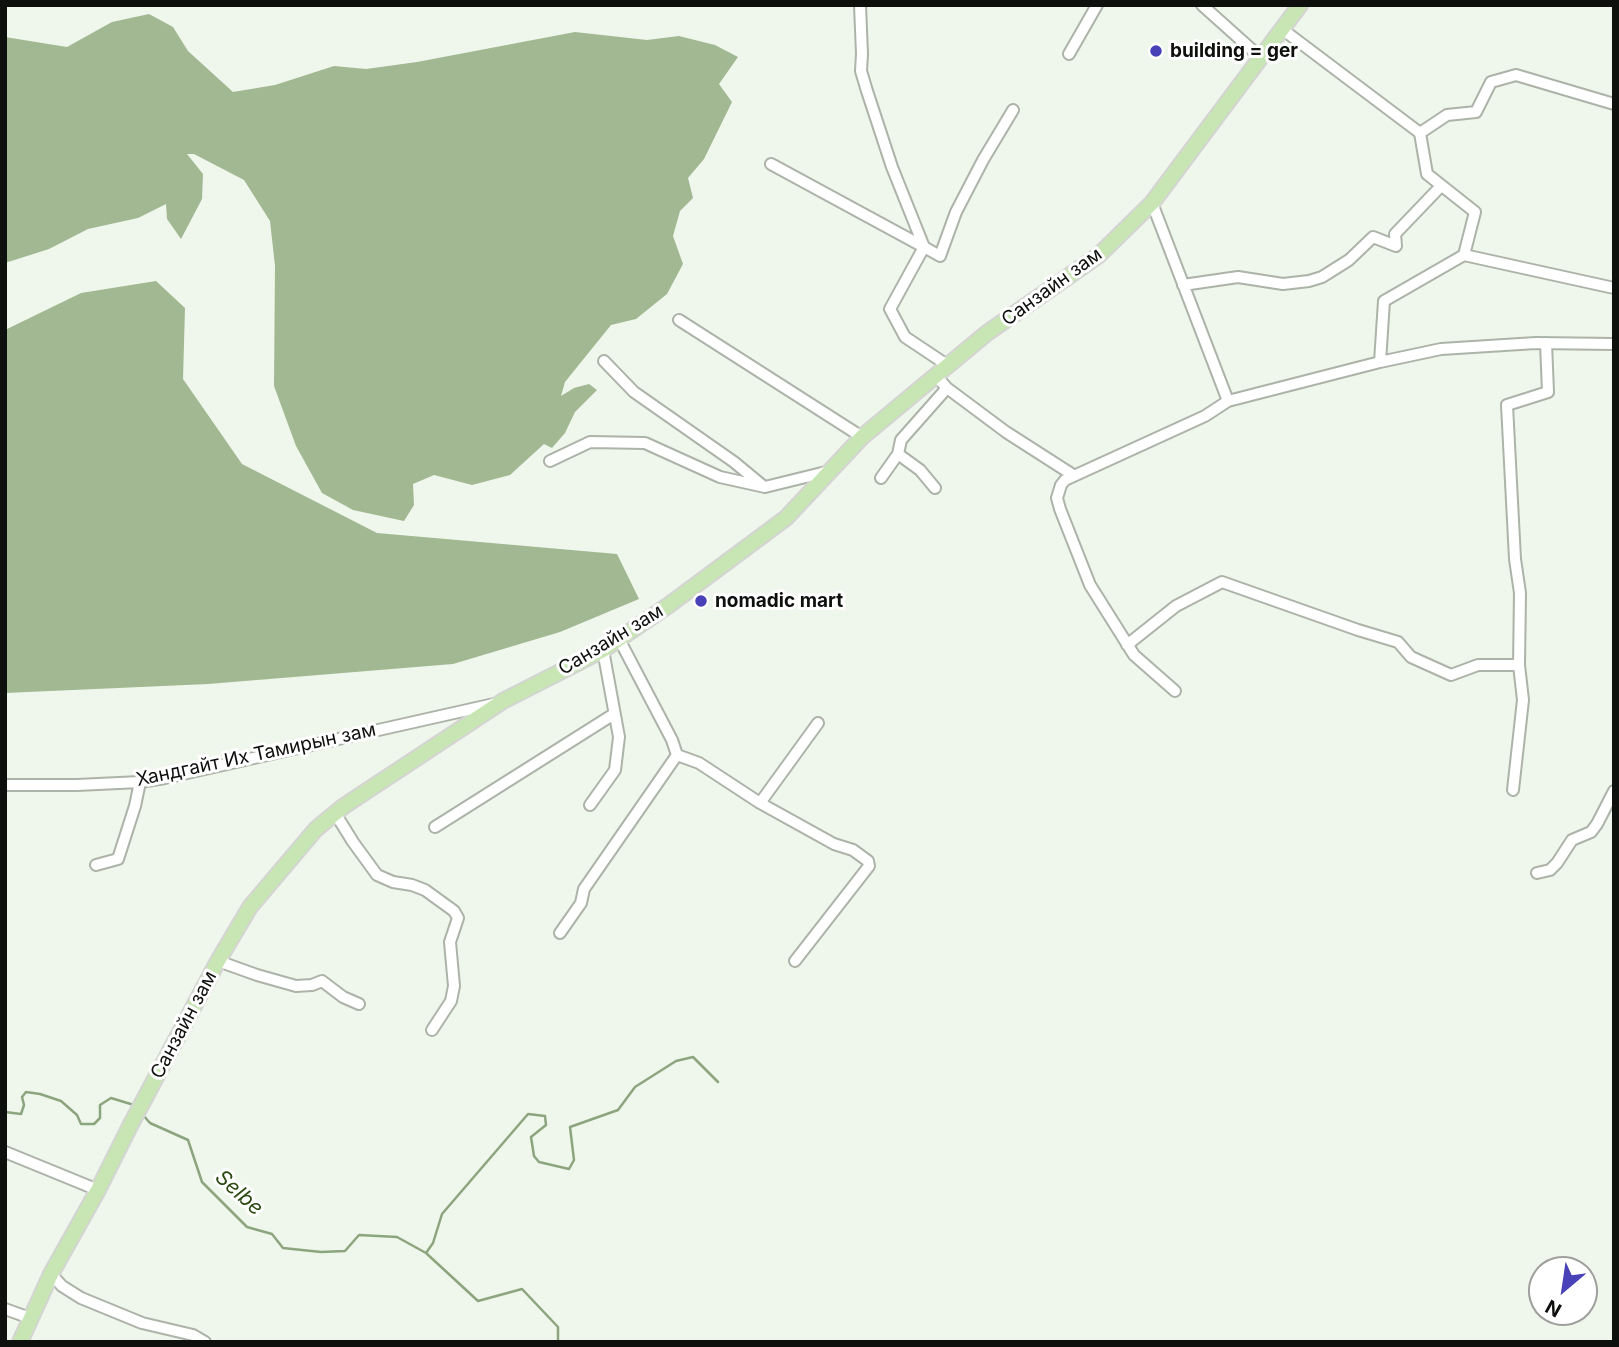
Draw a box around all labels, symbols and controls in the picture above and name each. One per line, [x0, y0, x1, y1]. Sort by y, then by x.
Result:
place label: building = ger [1170, 40, 1298, 62]
marker: building = ger [1148, 43, 1164, 59]
street label: Санзайн зам [997, 243, 1107, 331]
place label: nomadic mart [715, 590, 843, 612]
marker: nomadic mart [693, 593, 709, 609]
street label: Санзайн зам [554, 600, 668, 680]
street label: Хандгайт Их Тамирын зам [134, 718, 378, 792]
street label: Санзайн зам [146, 967, 222, 1083]
water label: Selbe [210, 1165, 268, 1221]
north arrow [1528, 1256, 1598, 1326]
text: N [1542, 1294, 1565, 1322]

